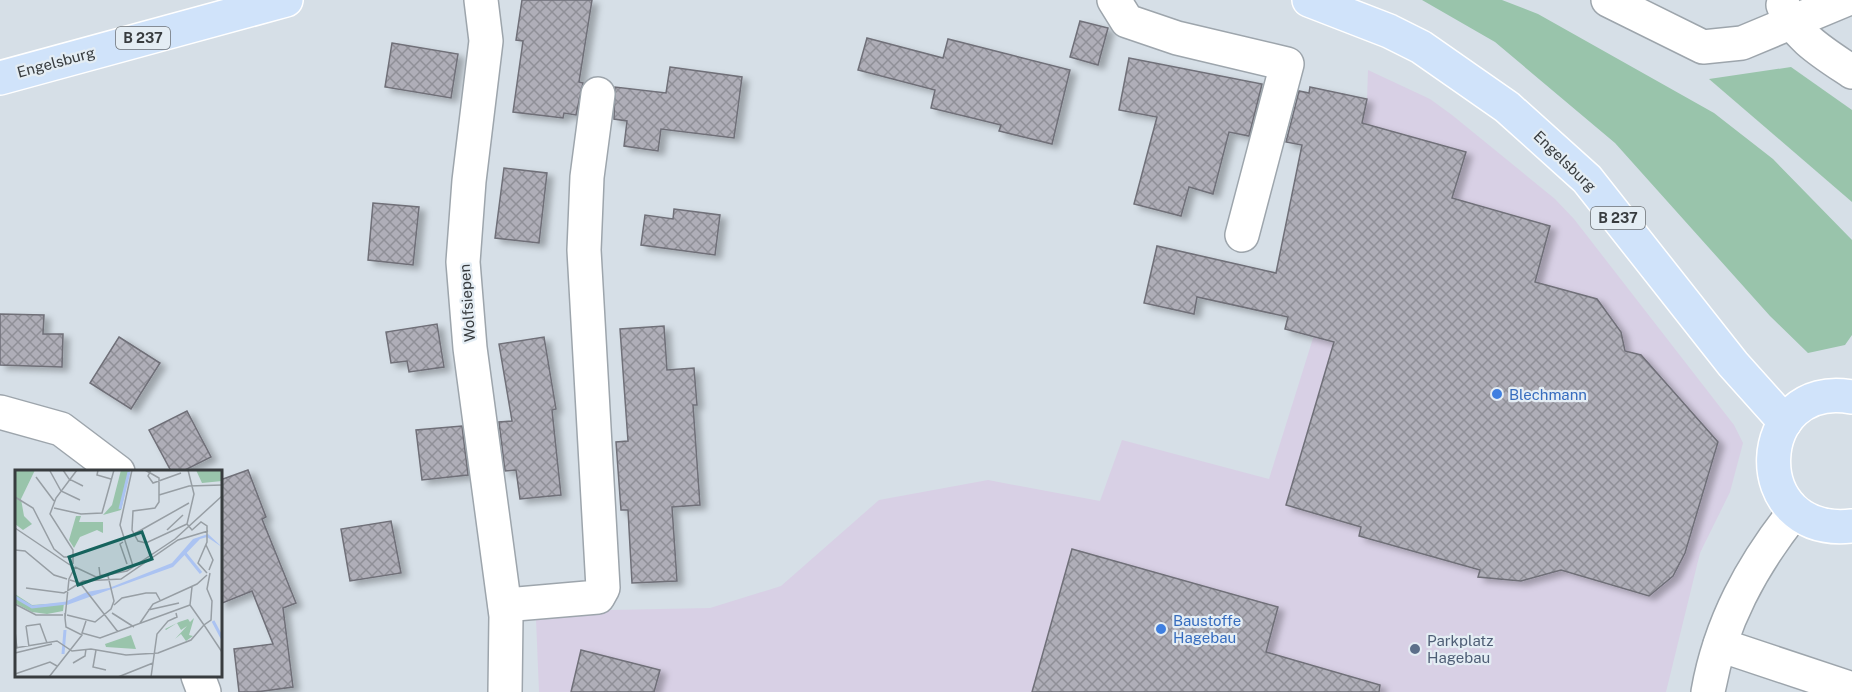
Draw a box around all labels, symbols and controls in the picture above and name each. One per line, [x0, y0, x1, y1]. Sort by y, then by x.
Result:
road number: B 237 [116, 27, 170, 49]
street label: Engelsburg [15, 43, 97, 81]
street label: Engelsburg [1530, 127, 1600, 195]
road number: B 237 [1591, 207, 1645, 229]
street label: Wolfsiepen [456, 263, 478, 343]
place label: Blechmann [1509, 386, 1587, 403]
marker: Blechmann [1490, 387, 1504, 401]
inset map [15, 470, 222, 677]
place label: Baustoffe Hagebau [1173, 612, 1241, 646]
marker: Baustoffe Hagebau [1154, 622, 1168, 636]
place label: Parkplatz Hagebau [1427, 632, 1493, 666]
marker: Parkplatz Hagebau [1408, 642, 1422, 656]

